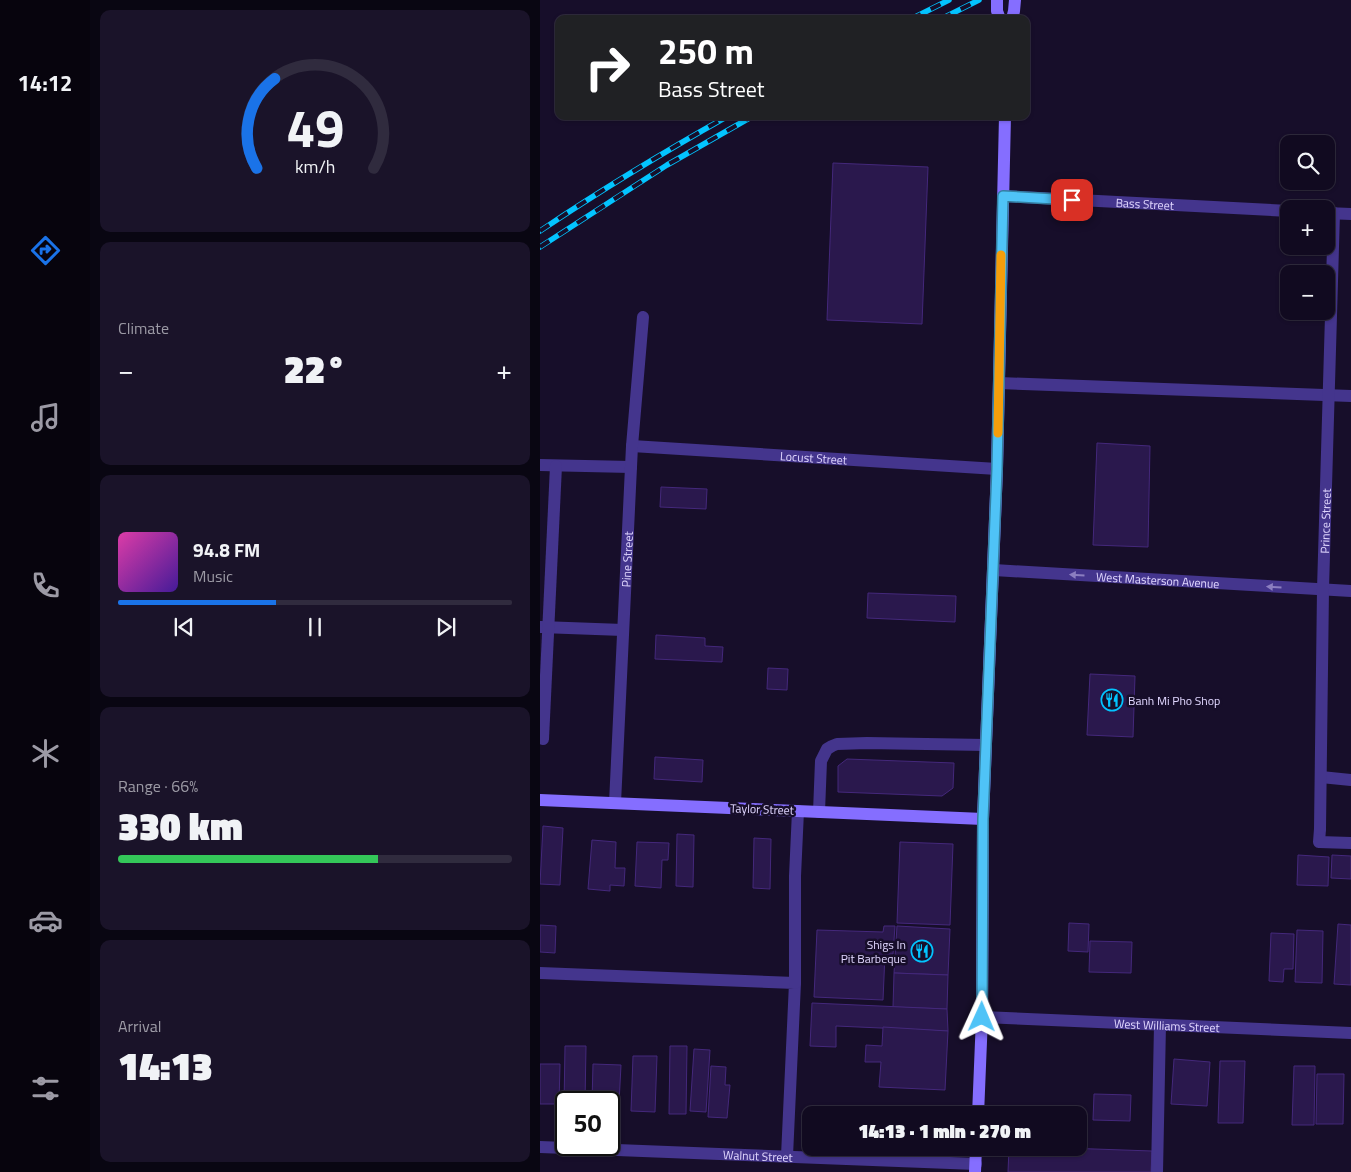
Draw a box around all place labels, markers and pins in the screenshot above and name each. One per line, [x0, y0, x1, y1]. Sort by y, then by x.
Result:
pin [1051, 179, 1093, 221]
restaurant icon: Banh Mi Pho Shop [1100, 688, 1124, 712]
place label: Banh Mi Pho Shop [1128, 691, 1220, 710]
place label: Shigs In Pit Barbeque [841, 935, 906, 968]
restaurant icon: Shigs In Pit Barbeque [910, 939, 934, 963]

